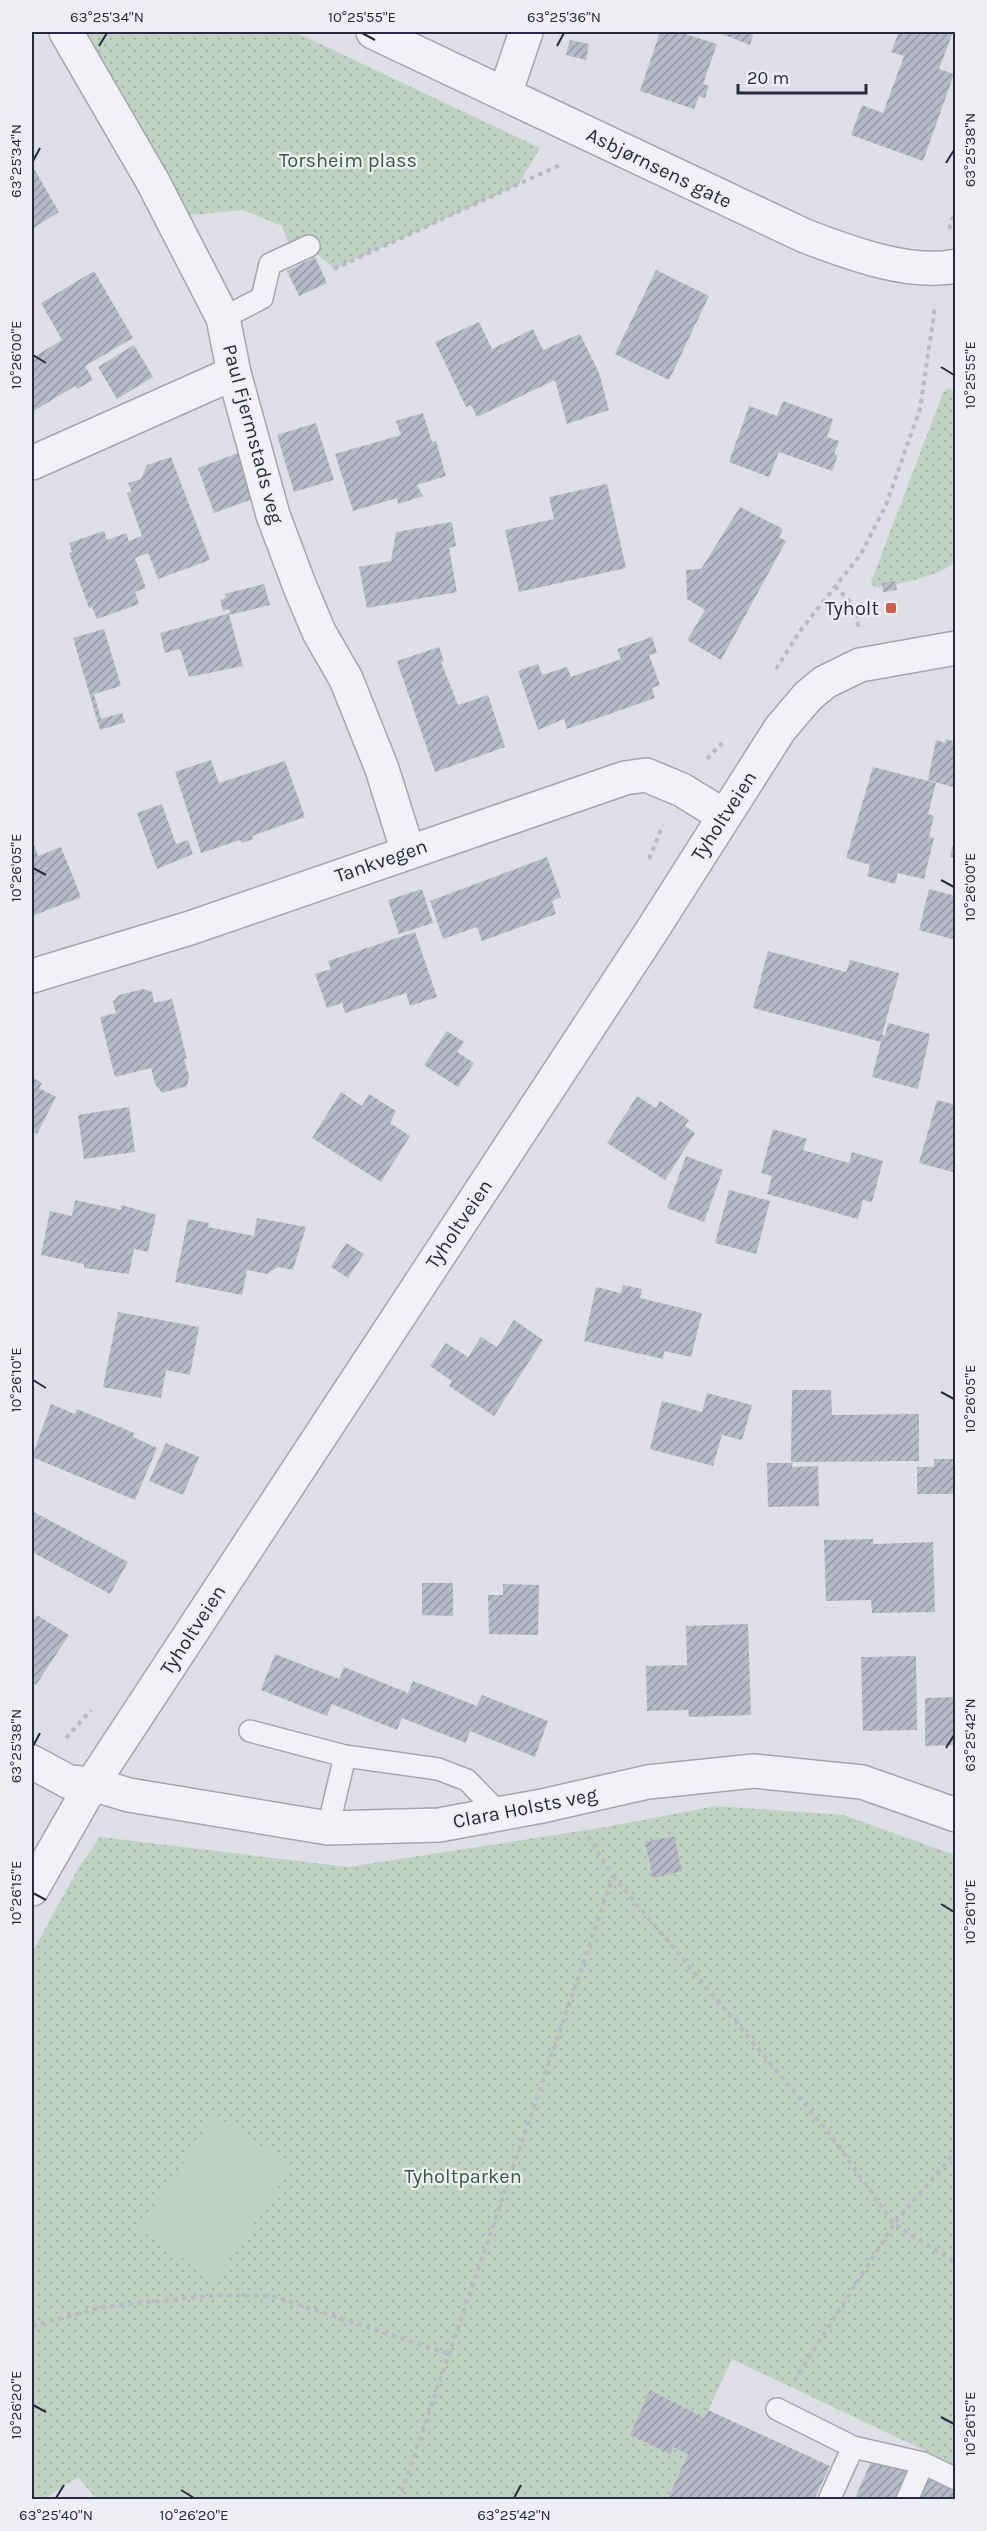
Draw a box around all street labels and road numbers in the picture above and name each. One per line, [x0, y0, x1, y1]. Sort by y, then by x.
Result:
street label: Asbjørnsens gate [583, 123, 735, 213]
street label: Paul Fjermstads veg [218, 342, 288, 526]
street label: Tyholtveien [686, 767, 762, 865]
street label: Tankvegen [332, 834, 430, 888]
street label: Tyholtveien [421, 1175, 497, 1273]
street label: Tyholtveien [155, 1581, 231, 1679]
street label: Clara Holsts veg [451, 1783, 599, 1833]

